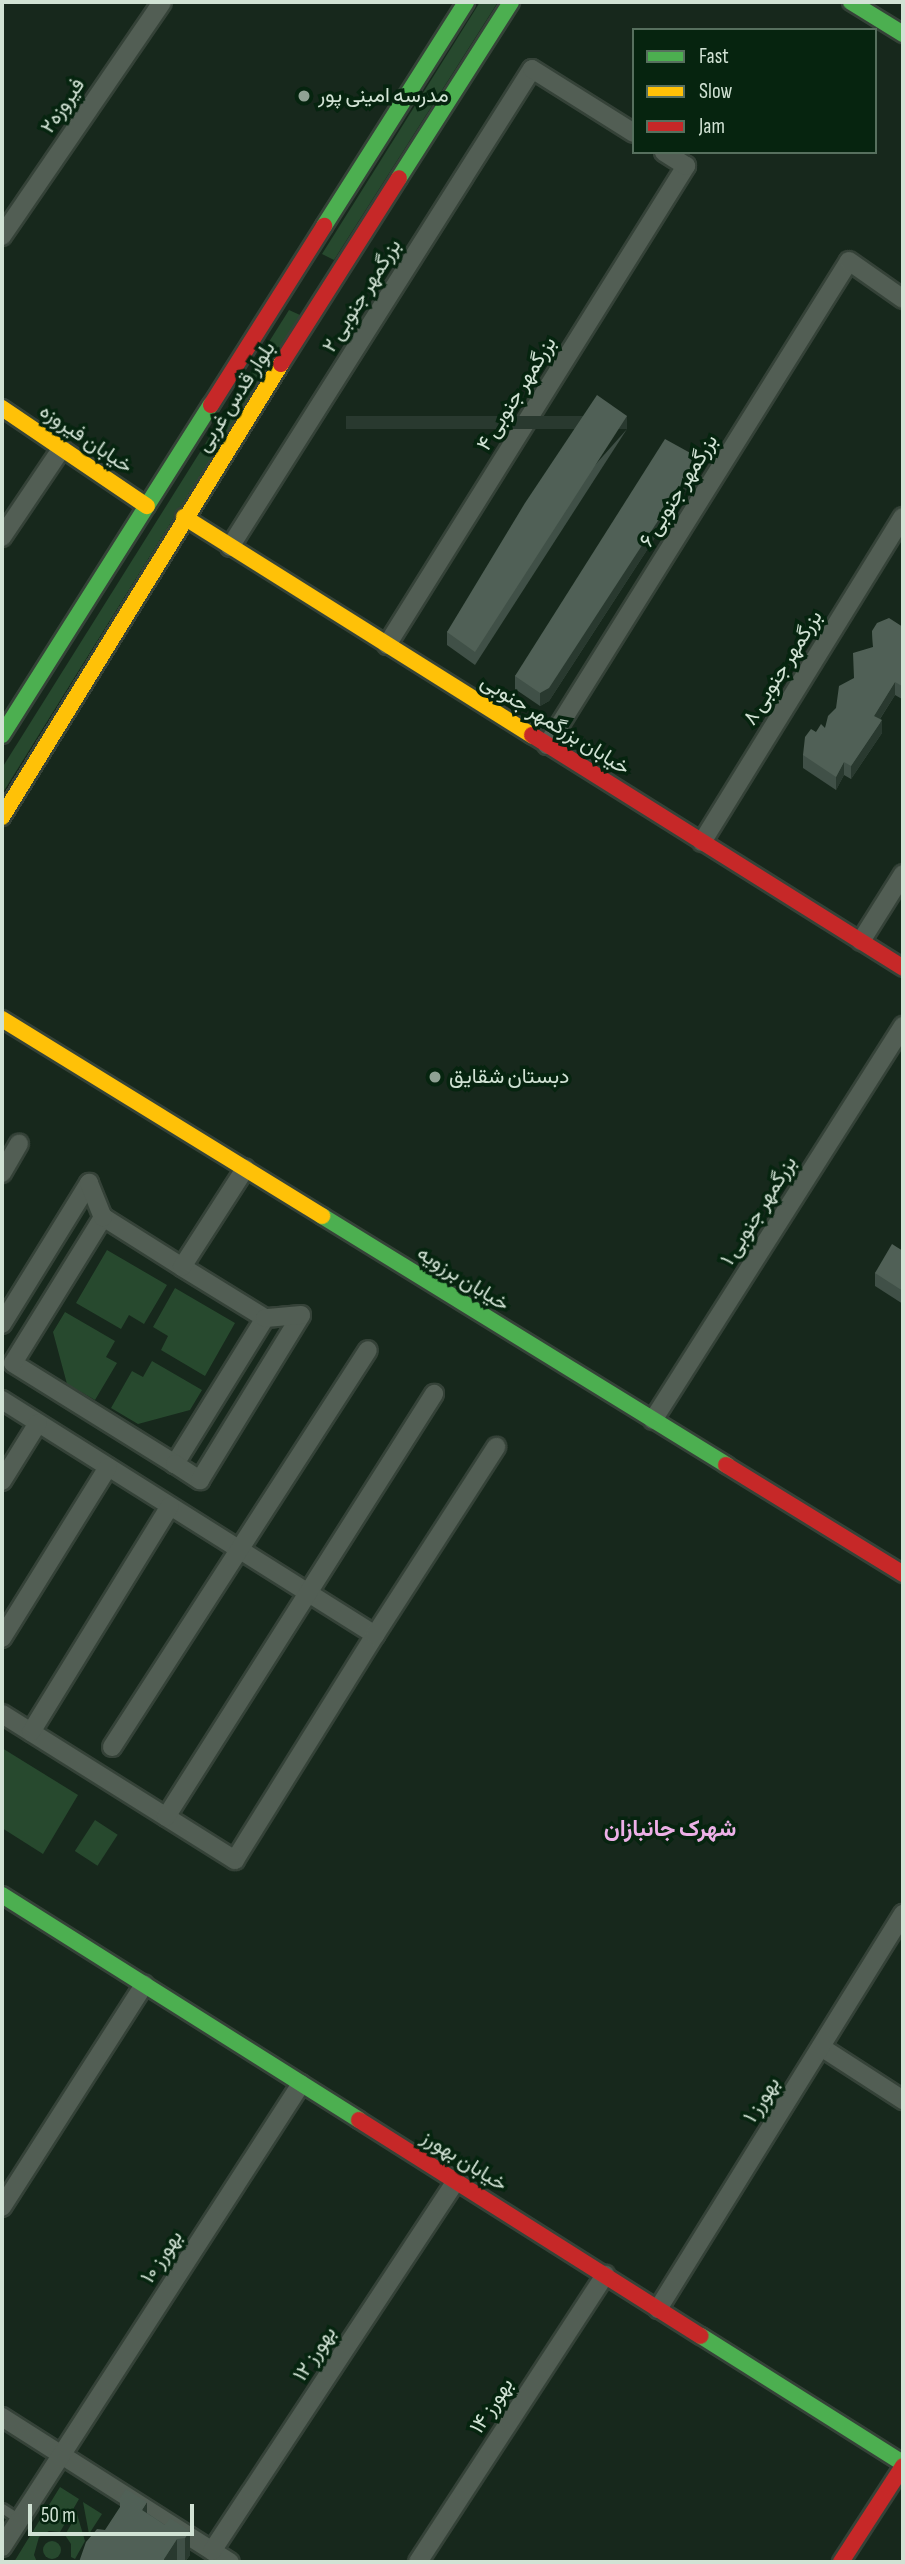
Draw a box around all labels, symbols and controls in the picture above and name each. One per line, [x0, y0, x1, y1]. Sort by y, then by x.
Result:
legend [632, 28, 877, 154]
text: Fast [699, 44, 729, 69]
street label: فیروزه۲ [35, 74, 91, 138]
text: Slow [699, 79, 732, 104]
place label: مدرسه امینی پور [318, 83, 449, 109]
marker: مدرسه امینی پور [296, 88, 312, 104]
text: Jam [699, 114, 725, 139]
street label: بزرگمهر جنوبی ۲ [317, 235, 407, 357]
street label: بزرگمهر جنوبی ۴ [472, 332, 562, 456]
street label: بلوار قدس غربی [191, 337, 281, 457]
street label: خیابان فیروزه [35, 399, 137, 479]
street label: بزرگمهر جنوبی ۶ [634, 430, 724, 552]
street label: بزرگمهر جنوبی ۸ [738, 606, 828, 730]
street label: خیابان بزرگمهر جنوبی [476, 669, 634, 781]
place label: دبستان شقایق [449, 1064, 569, 1090]
marker: دبستان شقایق [427, 1069, 443, 1085]
street label: بزرگمهر جنوبی ۱ [715, 1152, 803, 1270]
street label: خیابان برزویه [412, 1241, 514, 1317]
district label: شهرک جانبازان [604, 1815, 736, 1843]
street label: بهورز ۱ [738, 2072, 786, 2128]
street label: خیابان بهورز [416, 2125, 512, 2197]
street label: بهورز ۱۰ [136, 2226, 188, 2288]
street label: بهورز ۱۲ [288, 2322, 342, 2386]
street label: بهورز ۱۴ [465, 2373, 519, 2439]
scale bar [32, 2490, 198, 2534]
text: 50 m [41, 2503, 76, 2528]

